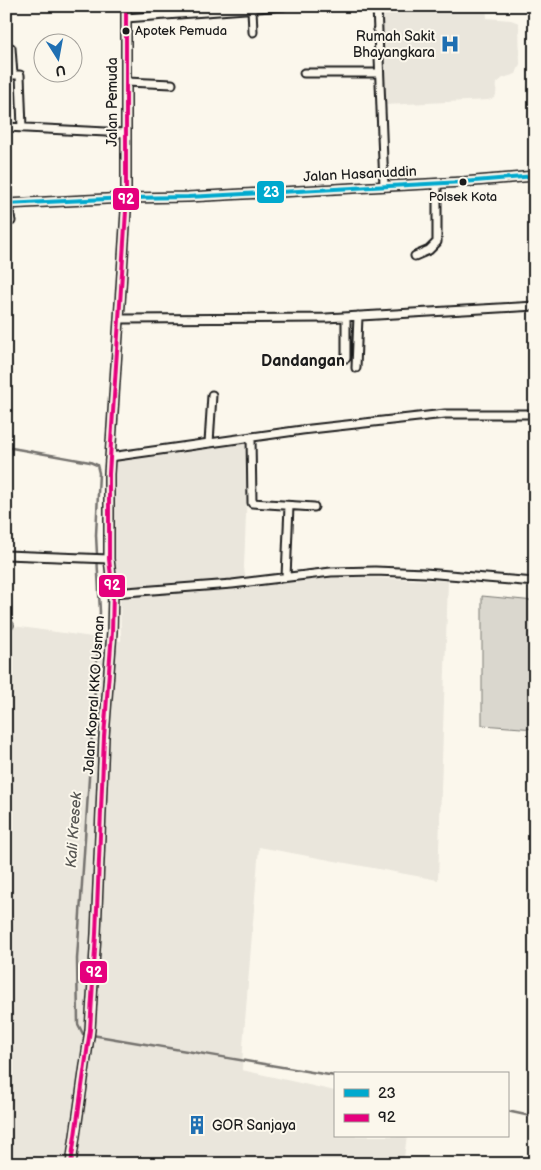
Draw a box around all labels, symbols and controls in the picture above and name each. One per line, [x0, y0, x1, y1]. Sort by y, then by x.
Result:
place label: Apotek Pemuda [135, 23, 227, 39]
marker: Apotek Pemuda [121, 26, 131, 36]
place label: Rumah Sakit Bhayangkara [353, 28, 436, 61]
north arrow [32, 32, 82, 82]
hospital icon: Rumah Sakit Bhayangkara [439, 33, 461, 55]
street label: Jalan Pemuda [104, 57, 121, 147]
text: U [54, 61, 67, 80]
street label: Jalan Hasanuddin [303, 163, 417, 185]
marker: Polsek Kota [458, 177, 468, 187]
line badge: 23 [256, 180, 285, 204]
text: 23 [263, 184, 279, 201]
line badge: 92 [112, 187, 140, 211]
place label: Polsek Kota [429, 189, 497, 205]
text: 92 [118, 191, 135, 208]
district label: Dandangan [261, 352, 345, 371]
line badge: 92 [98, 574, 126, 598]
text: 92 [104, 577, 121, 594]
street label: Jalan Kopral KKO Usman [80, 615, 108, 775]
water label: Kali Kresek [62, 791, 86, 869]
line badge: 92 [79, 960, 108, 984]
text: 92 [86, 964, 103, 981]
legend [334, 1072, 508, 1138]
text: 23 [378, 1084, 396, 1103]
text: 92 [378, 1108, 396, 1127]
building icon: GOR Sanjaya [186, 1114, 208, 1136]
place label: GOR Sanjaya [212, 1117, 296, 1134]

